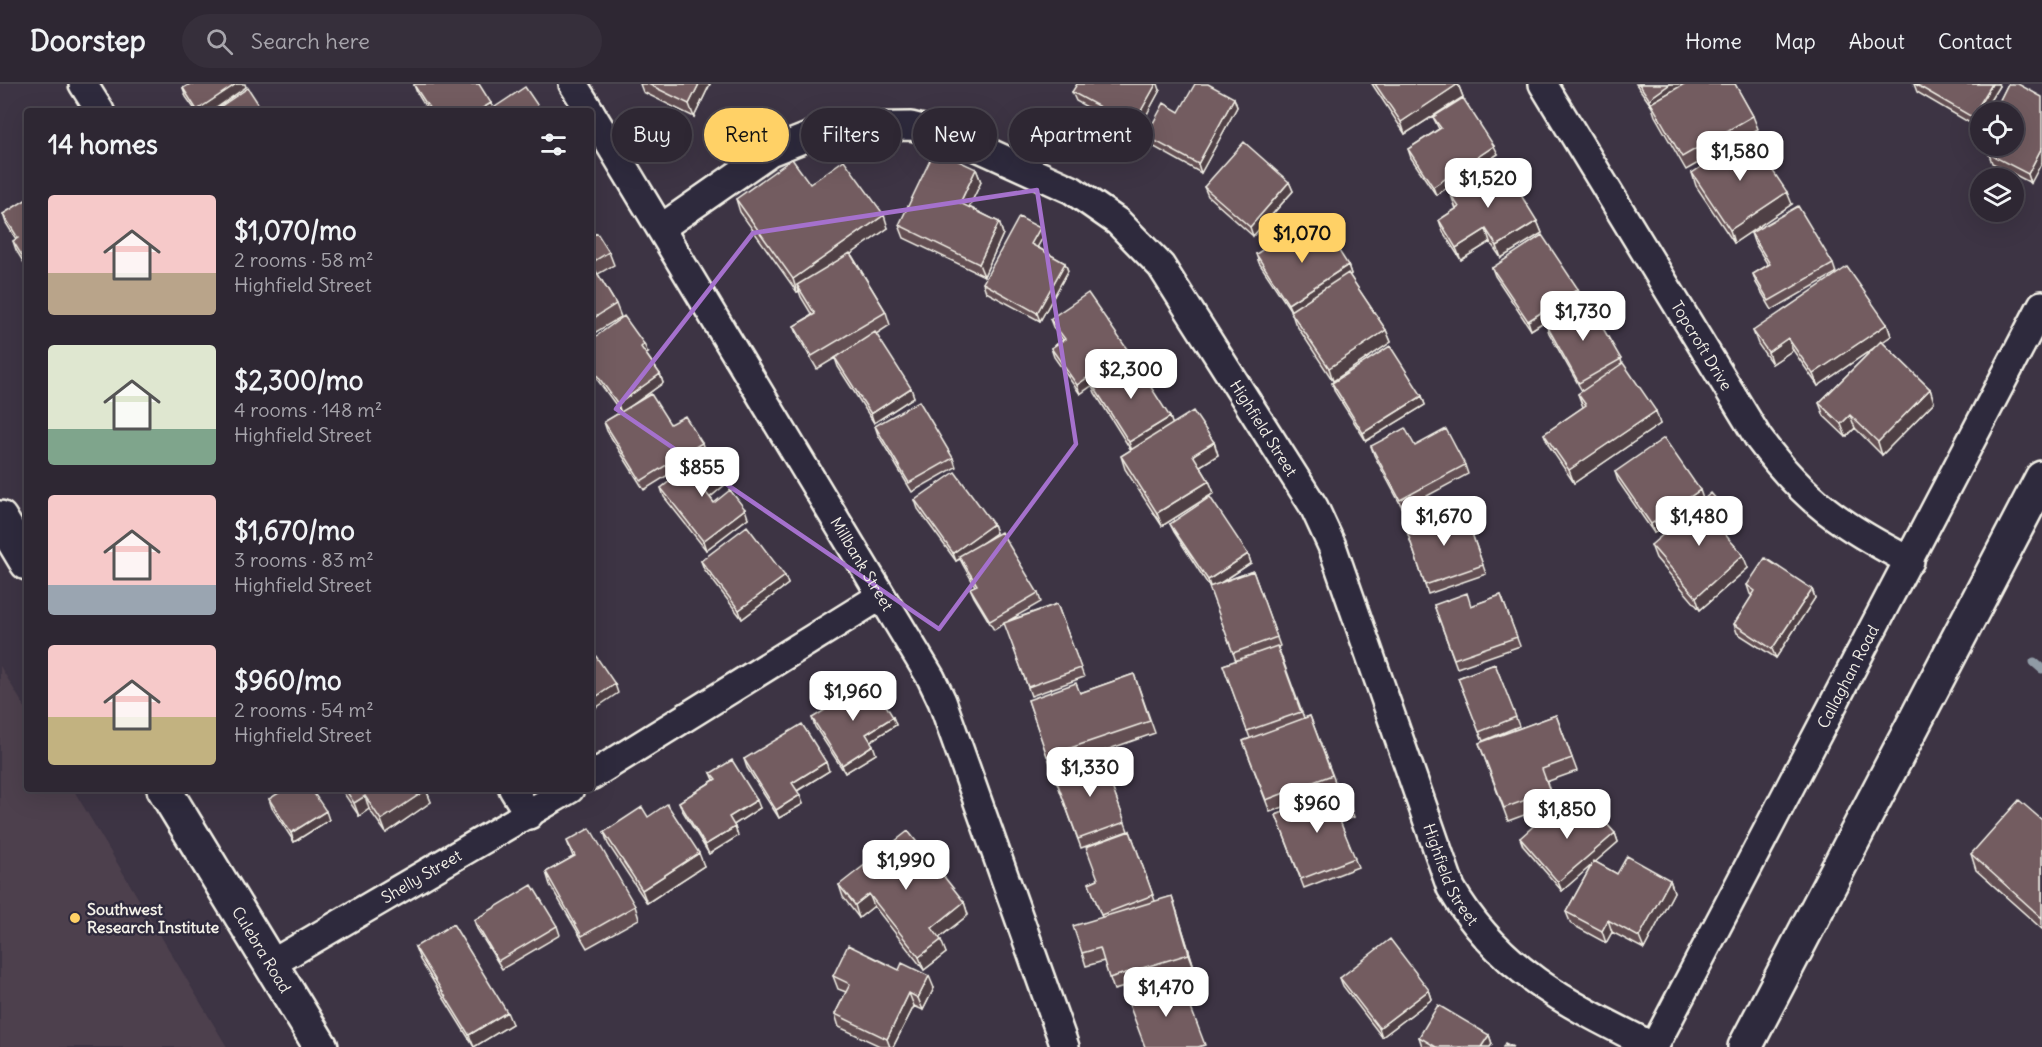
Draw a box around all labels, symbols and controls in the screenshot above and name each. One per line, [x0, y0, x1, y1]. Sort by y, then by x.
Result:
search box [182, 14, 602, 68]
text: Doorstep [30, 23, 146, 59]
icon: search [203, 25, 236, 58]
text: Search here [251, 27, 370, 55]
text: Home [1685, 28, 1742, 55]
text: Map [1775, 28, 1816, 55]
text: About [1849, 28, 1905, 55]
text: Contact [1938, 28, 2012, 55]
map controls [1970, 102, 2024, 222]
button: locate [1970, 102, 2024, 156]
chip: Buy [612, 108, 692, 162]
chip: Rent [704, 108, 789, 162]
chip: Filters [801, 108, 901, 162]
chip: New [913, 108, 997, 162]
chip: Apartment [1009, 108, 1153, 162]
text: 14 homes [48, 128, 158, 161]
icon: filters [537, 128, 570, 161]
pin: $1,580 [1691, 131, 1789, 182]
text: $1,580 [1710, 138, 1770, 163]
pin: $1,520 [1439, 158, 1537, 209]
text: $1,520 [1459, 165, 1517, 190]
button: layers [1970, 168, 2024, 222]
pin: $1,070 [1253, 213, 1351, 264]
text: $1,070/mo [234, 214, 357, 247]
icon: home [96, 219, 168, 291]
text: $1,070 [1273, 220, 1331, 245]
text: 2 rooms · 58 m² [234, 247, 374, 272]
text: Highfield Street [234, 272, 372, 297]
pin: $1,730 [1534, 291, 1632, 342]
street label: Topcroft Drive [1667, 297, 1737, 394]
text: $1,730 [1554, 298, 1612, 323]
pin: $2,300 [1082, 349, 1180, 400]
text: $2,300 [1099, 356, 1163, 381]
text: $2,300/mo [234, 364, 363, 397]
icon: home [96, 369, 168, 441]
street label: Highfield Street [1226, 376, 1302, 480]
text: 4 rooms · 148 m² [234, 397, 382, 422]
text: Highfield Street [234, 422, 372, 447]
pin: $855 [666, 447, 738, 498]
text: $855 [679, 454, 725, 479]
pin: $1,670 [1395, 496, 1493, 547]
pin: $1,480 [1650, 496, 1748, 547]
text: $1,670 [1415, 503, 1473, 528]
text: $1,480 [1670, 503, 1728, 528]
street label: Millbank Street [826, 513, 898, 615]
text: $1,670/mo [234, 514, 355, 547]
icon: home [96, 519, 168, 591]
text: 3 rooms · 83 m² [234, 547, 374, 572]
text: Highfield Street [234, 572, 372, 597]
street label: Callaghan Road [1812, 622, 1883, 732]
text: $960/mo [234, 664, 342, 697]
icon: home [96, 669, 168, 741]
pin: $1,960 [804, 671, 902, 722]
text: $1,960 [823, 678, 883, 703]
text: 2 rooms · 54 m² [234, 697, 374, 722]
text: Highfield Street [234, 722, 372, 747]
pin: $1,330 [1041, 747, 1139, 798]
text: $1,330 [1061, 754, 1119, 779]
pin: $960 [1281, 783, 1353, 834]
pin: $1,850 [1518, 789, 1616, 840]
text: $960 [1293, 790, 1341, 815]
text: $1,850 [1537, 796, 1597, 821]
street label: Highfield Street [1419, 821, 1483, 930]
pin: $1,990 [857, 840, 955, 891]
street label: Shelly Street [377, 845, 465, 907]
text: $1,990 [876, 847, 936, 872]
place label: Southwest Research Institute [87, 899, 219, 937]
street label: Culebra Road [228, 903, 296, 996]
marker: Southwest Research Institute [68, 911, 82, 925]
pin: $1,470 [1117, 967, 1215, 1018]
text: $1,470 [1138, 974, 1194, 999]

